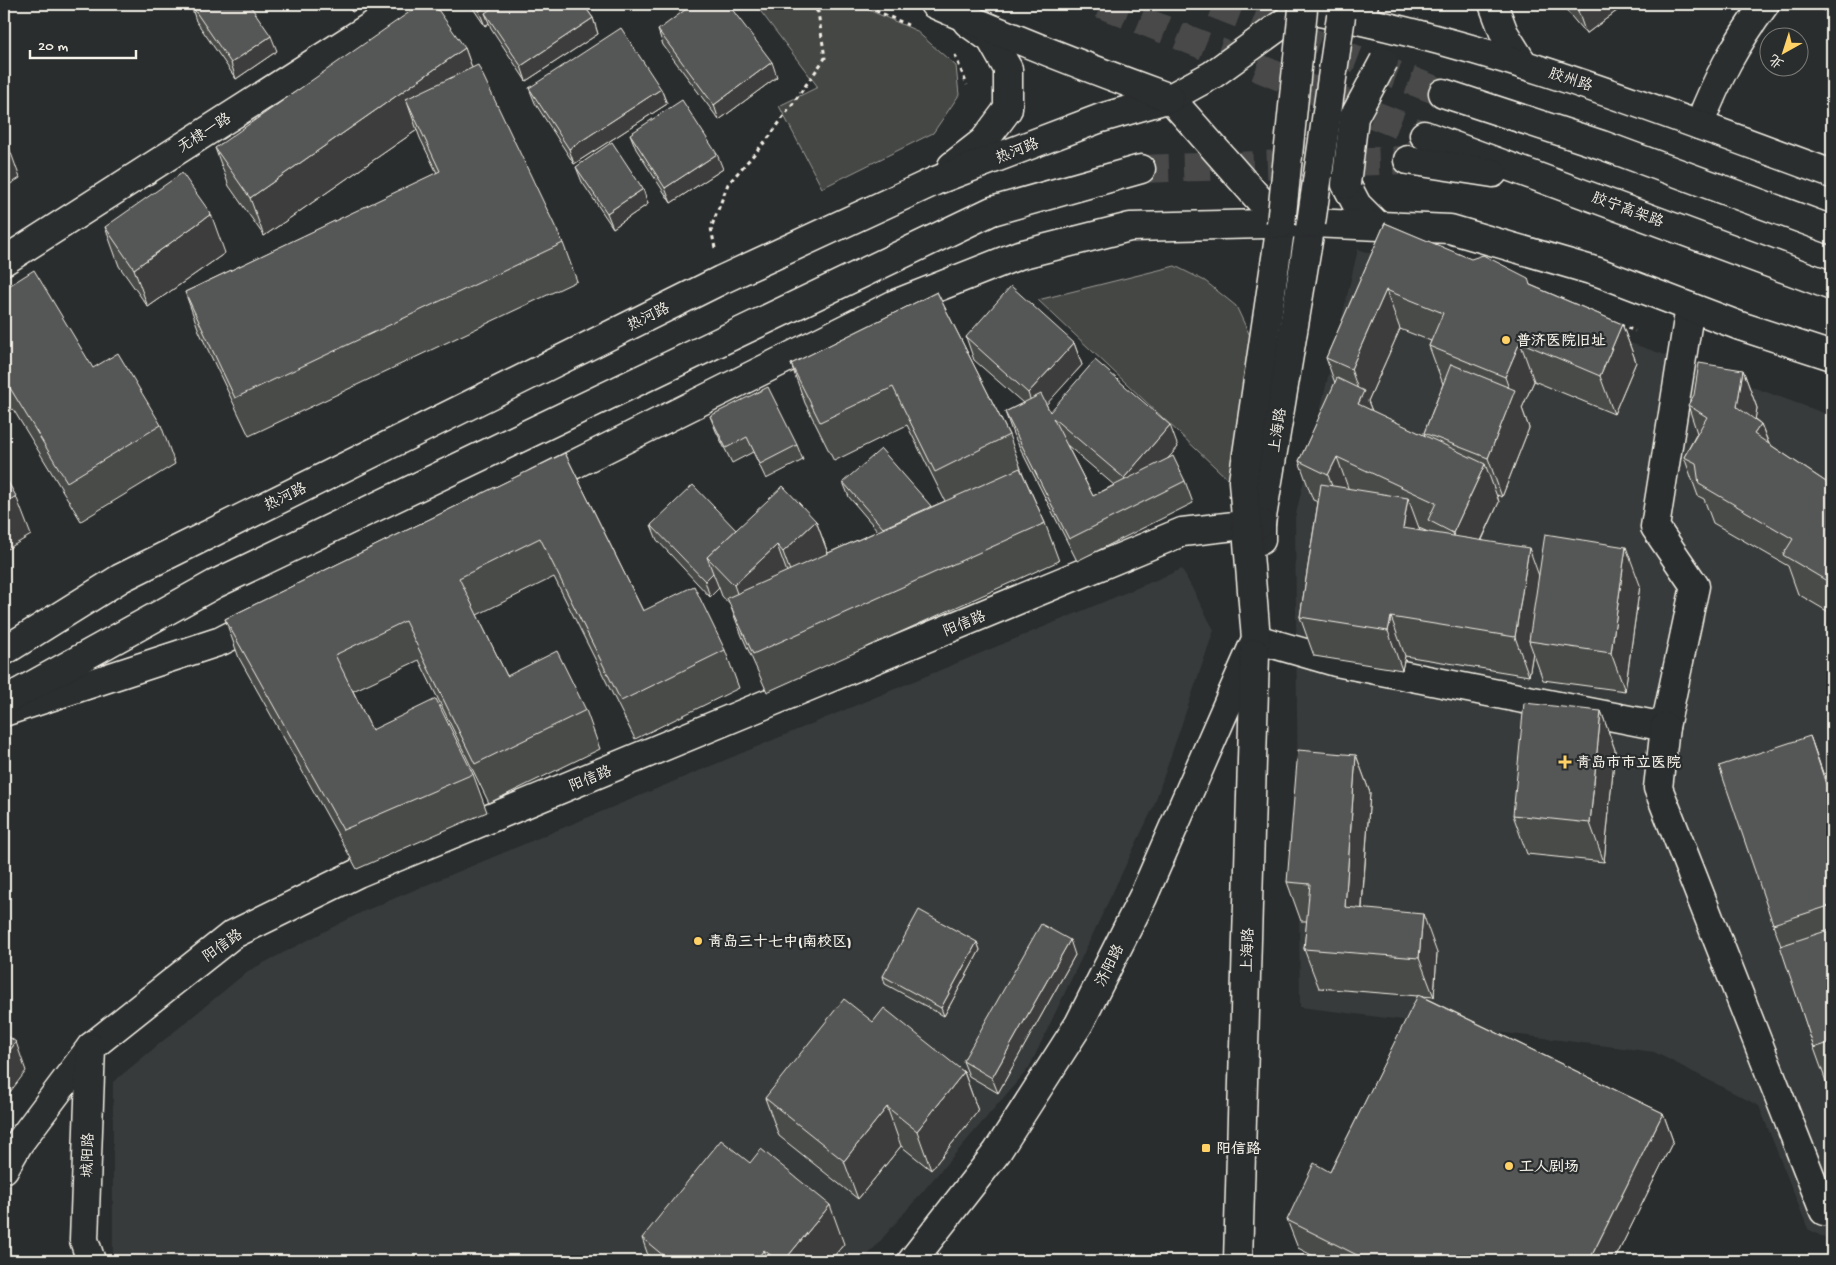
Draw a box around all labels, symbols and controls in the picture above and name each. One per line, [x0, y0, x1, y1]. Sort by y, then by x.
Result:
scale bar [30, 28, 136, 60]
north arrow [1758, 28, 1808, 78]
text: 20 m [38, 38, 68, 56]
text: 北 [1767, 49, 1788, 71]
street label: 胶州路 [1546, 65, 1595, 96]
street label: 无棣一路 [175, 110, 235, 157]
street label: 热河路 [993, 134, 1042, 168]
street label: 胶宁高架路 [1589, 190, 1666, 232]
street label: 热河路 [624, 299, 673, 336]
place label: 普济医院旧址 [1516, 332, 1606, 351]
marker: 普济医院旧址 [1500, 334, 1512, 346]
street label: 上海路 [1267, 407, 1291, 454]
street label: 热河路 [261, 479, 310, 516]
street label: 阳信路 [941, 608, 989, 642]
place label: 青岛市市立医院 [1576, 754, 1681, 773]
marker: 青岛市市立医院 [1558, 755, 1572, 769]
street label: 阳信路 [567, 763, 615, 797]
street label: 阳信路 [200, 926, 247, 967]
street label: 上海路 [1239, 927, 1259, 973]
place label: 青岛三十七中(南校区) [708, 934, 852, 952]
marker: 青岛三十七中(南校区) [692, 935, 704, 947]
street label: 济阳路 [1093, 942, 1129, 990]
street label: 城阳路 [79, 1132, 99, 1178]
place label: 阳信路 [1216, 1141, 1261, 1159]
marker: 阳信路 [1200, 1142, 1212, 1154]
place label: 工人剧场 [1519, 1159, 1579, 1177]
marker: 工人剧场 [1503, 1160, 1515, 1172]

